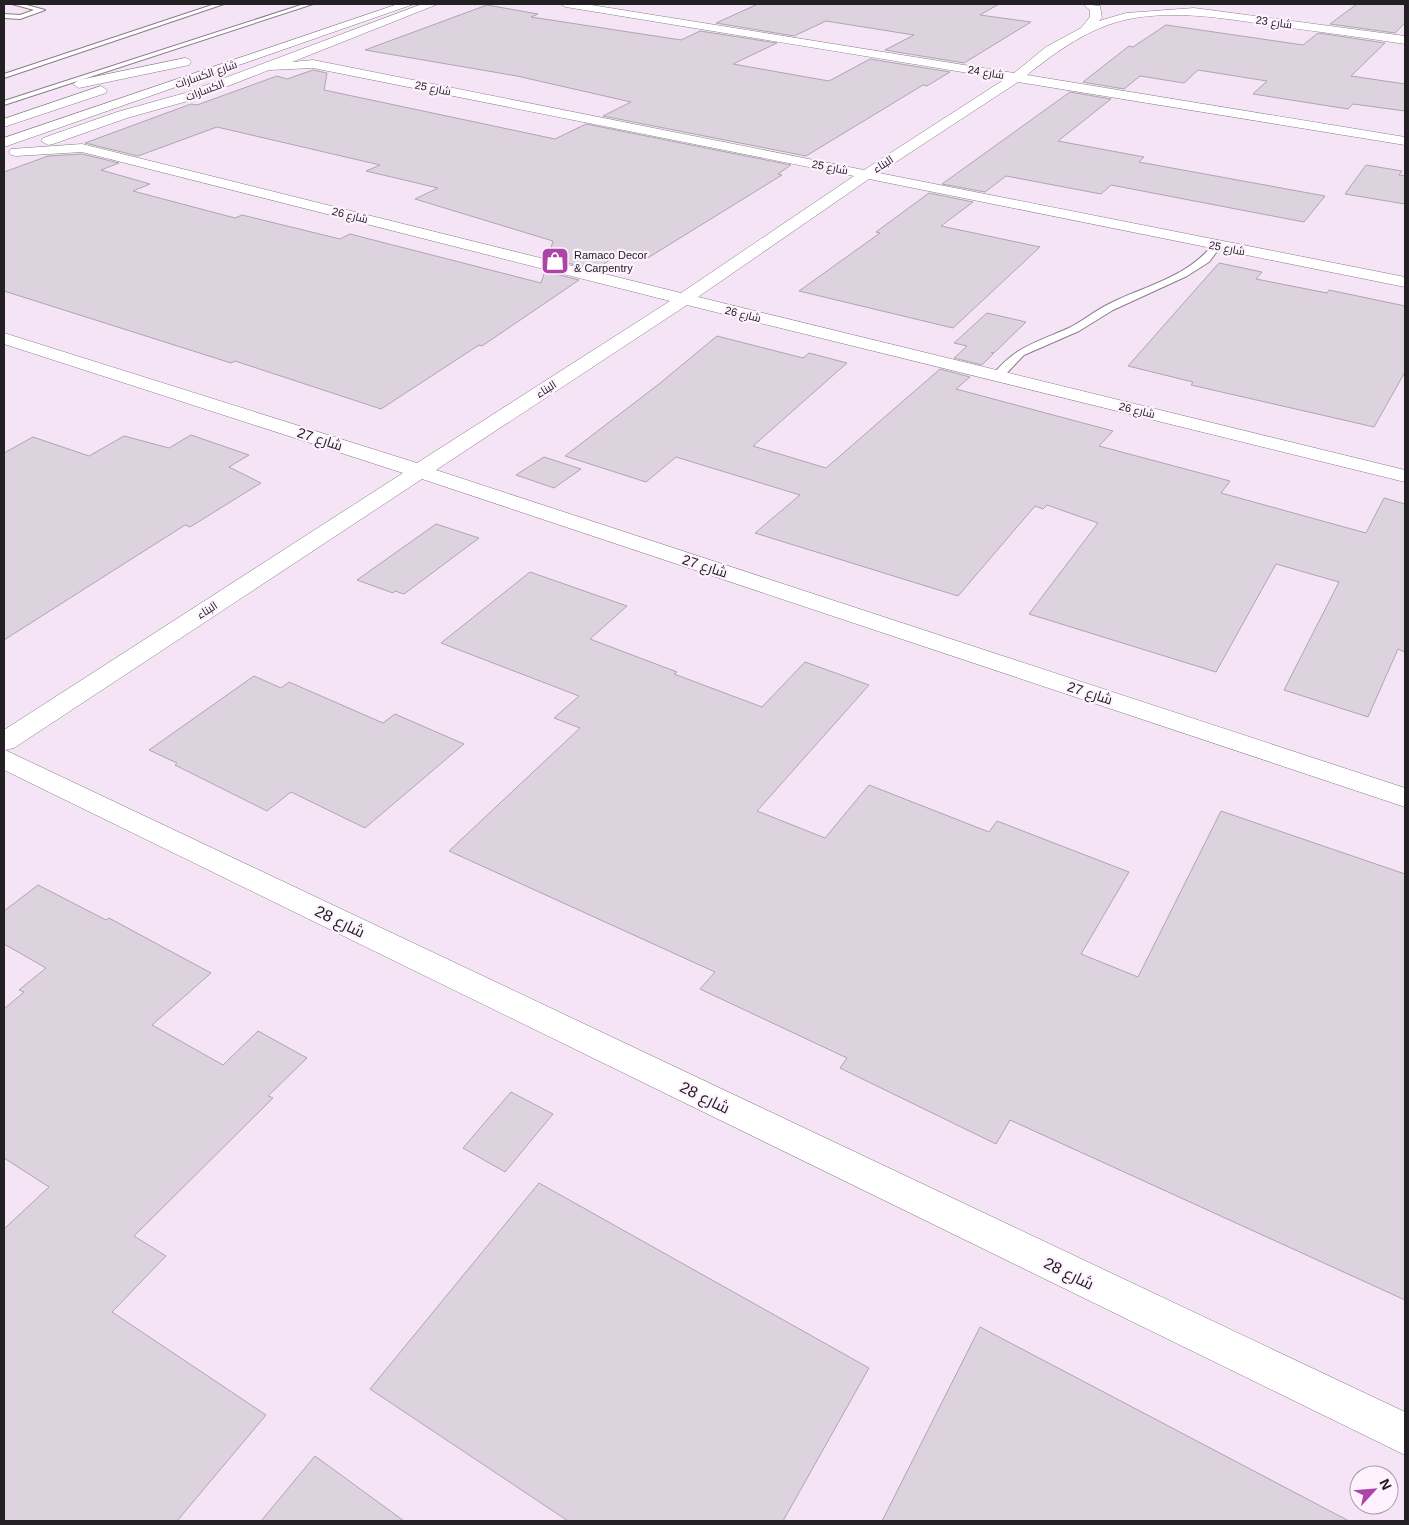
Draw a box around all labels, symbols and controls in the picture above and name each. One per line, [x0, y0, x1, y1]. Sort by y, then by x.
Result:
street label: شارع 23 [1255, 14, 1293, 32]
street label: شارع الكسارات [173, 57, 239, 91]
street label: شارع 24 [967, 63, 1005, 83]
street label: الكسارات [184, 77, 226, 103]
street label: شارع 25 [413, 79, 452, 99]
street label: البناء [871, 153, 895, 175]
street label: شارع 25 [810, 158, 849, 178]
street label: شارع 26 [330, 205, 369, 227]
street label: شارع 25 [1207, 239, 1246, 259]
shop icon: Ramaco Decor & Carpentry [540, 246, 570, 276]
place label: Ramaco Decor & Carpentry [574, 249, 648, 274]
street label: شارع 26 [723, 304, 762, 326]
street label: البناء [534, 378, 558, 400]
street label: شارع 26 [1117, 400, 1156, 422]
street label: شارع 27 [295, 424, 345, 455]
street label: شارع 27 [680, 551, 730, 582]
street label: البناء [195, 599, 219, 621]
street label: شارع 27 [1065, 678, 1115, 709]
street label: شارع 28 [311, 902, 367, 943]
street label: شارع 28 [676, 1078, 732, 1119]
street label: شارع 28 [1040, 1254, 1096, 1295]
north arrow [1349, 1465, 1399, 1515]
text: N [1376, 1476, 1395, 1492]

